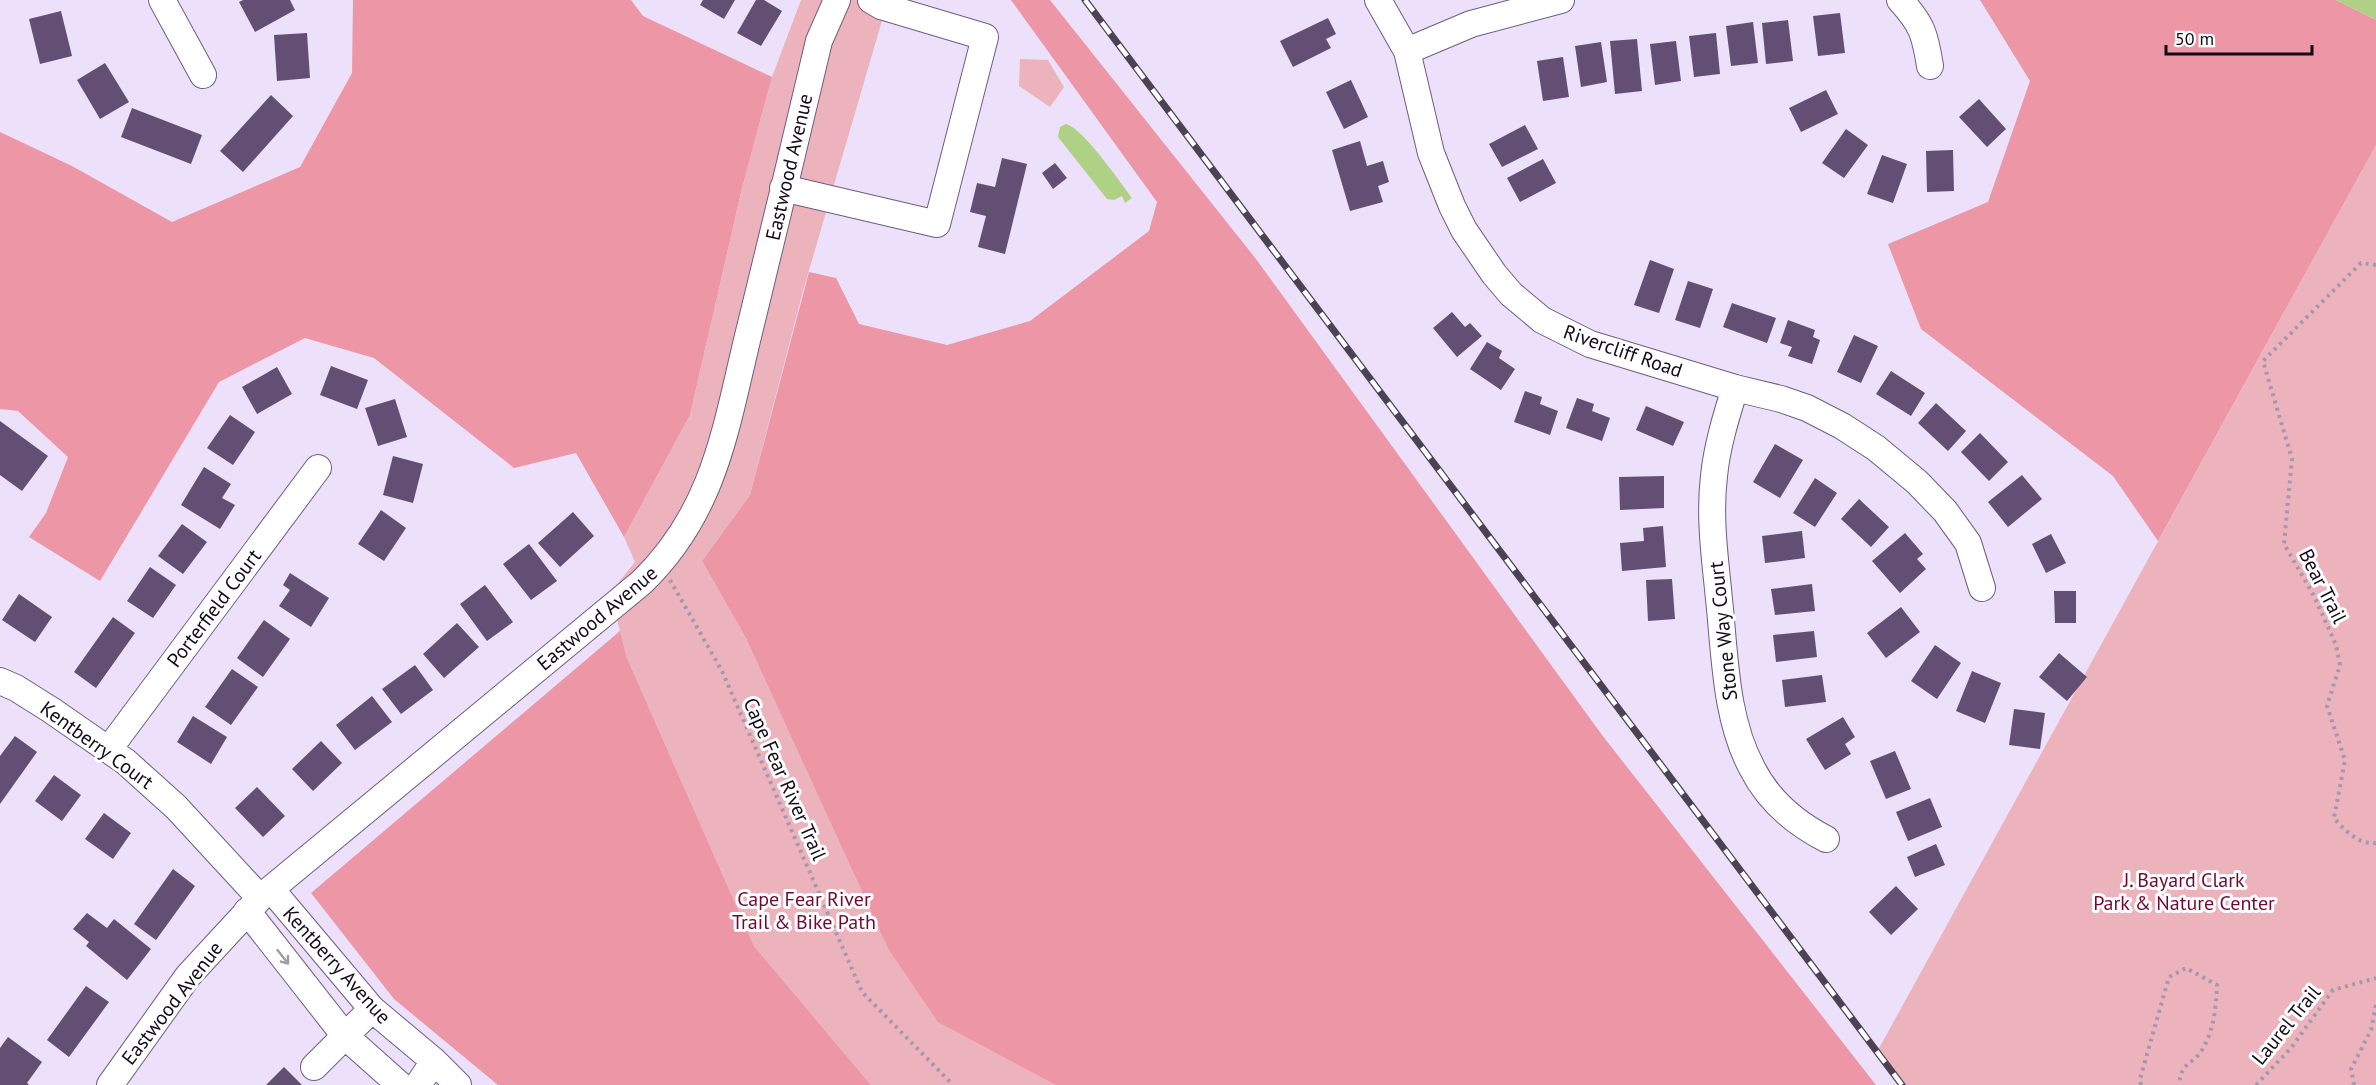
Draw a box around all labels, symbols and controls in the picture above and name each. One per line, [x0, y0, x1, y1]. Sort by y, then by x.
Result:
scale bar [2166, 18, 2312, 56]
text: 50 m [2175, 27, 2214, 50]
street label: Eastwood Avenue [759, 91, 819, 243]
street label: Rivercliff Road [1560, 318, 1686, 384]
street label: Porterfield Court [161, 544, 267, 672]
street label: Bear Trail [2293, 544, 2353, 628]
street label: Eastwood Avenue [531, 560, 663, 676]
street label: Stone Way Court [1703, 560, 1743, 702]
street label: Cape Fear River Trail [737, 694, 833, 864]
street label: Kentberry Court [35, 695, 159, 795]
park label: J. Bayard Clark Park & Nature Center [2093, 867, 2275, 916]
park label: Cape Fear River Trail & Bike Path [732, 886, 876, 935]
street label: Kentberry Avenue [277, 901, 397, 1029]
street label: Eastwood Avenue [116, 936, 228, 1070]
one-way arrow [277, 948, 290, 964]
street label: Laurel Trail [2246, 980, 2326, 1070]

